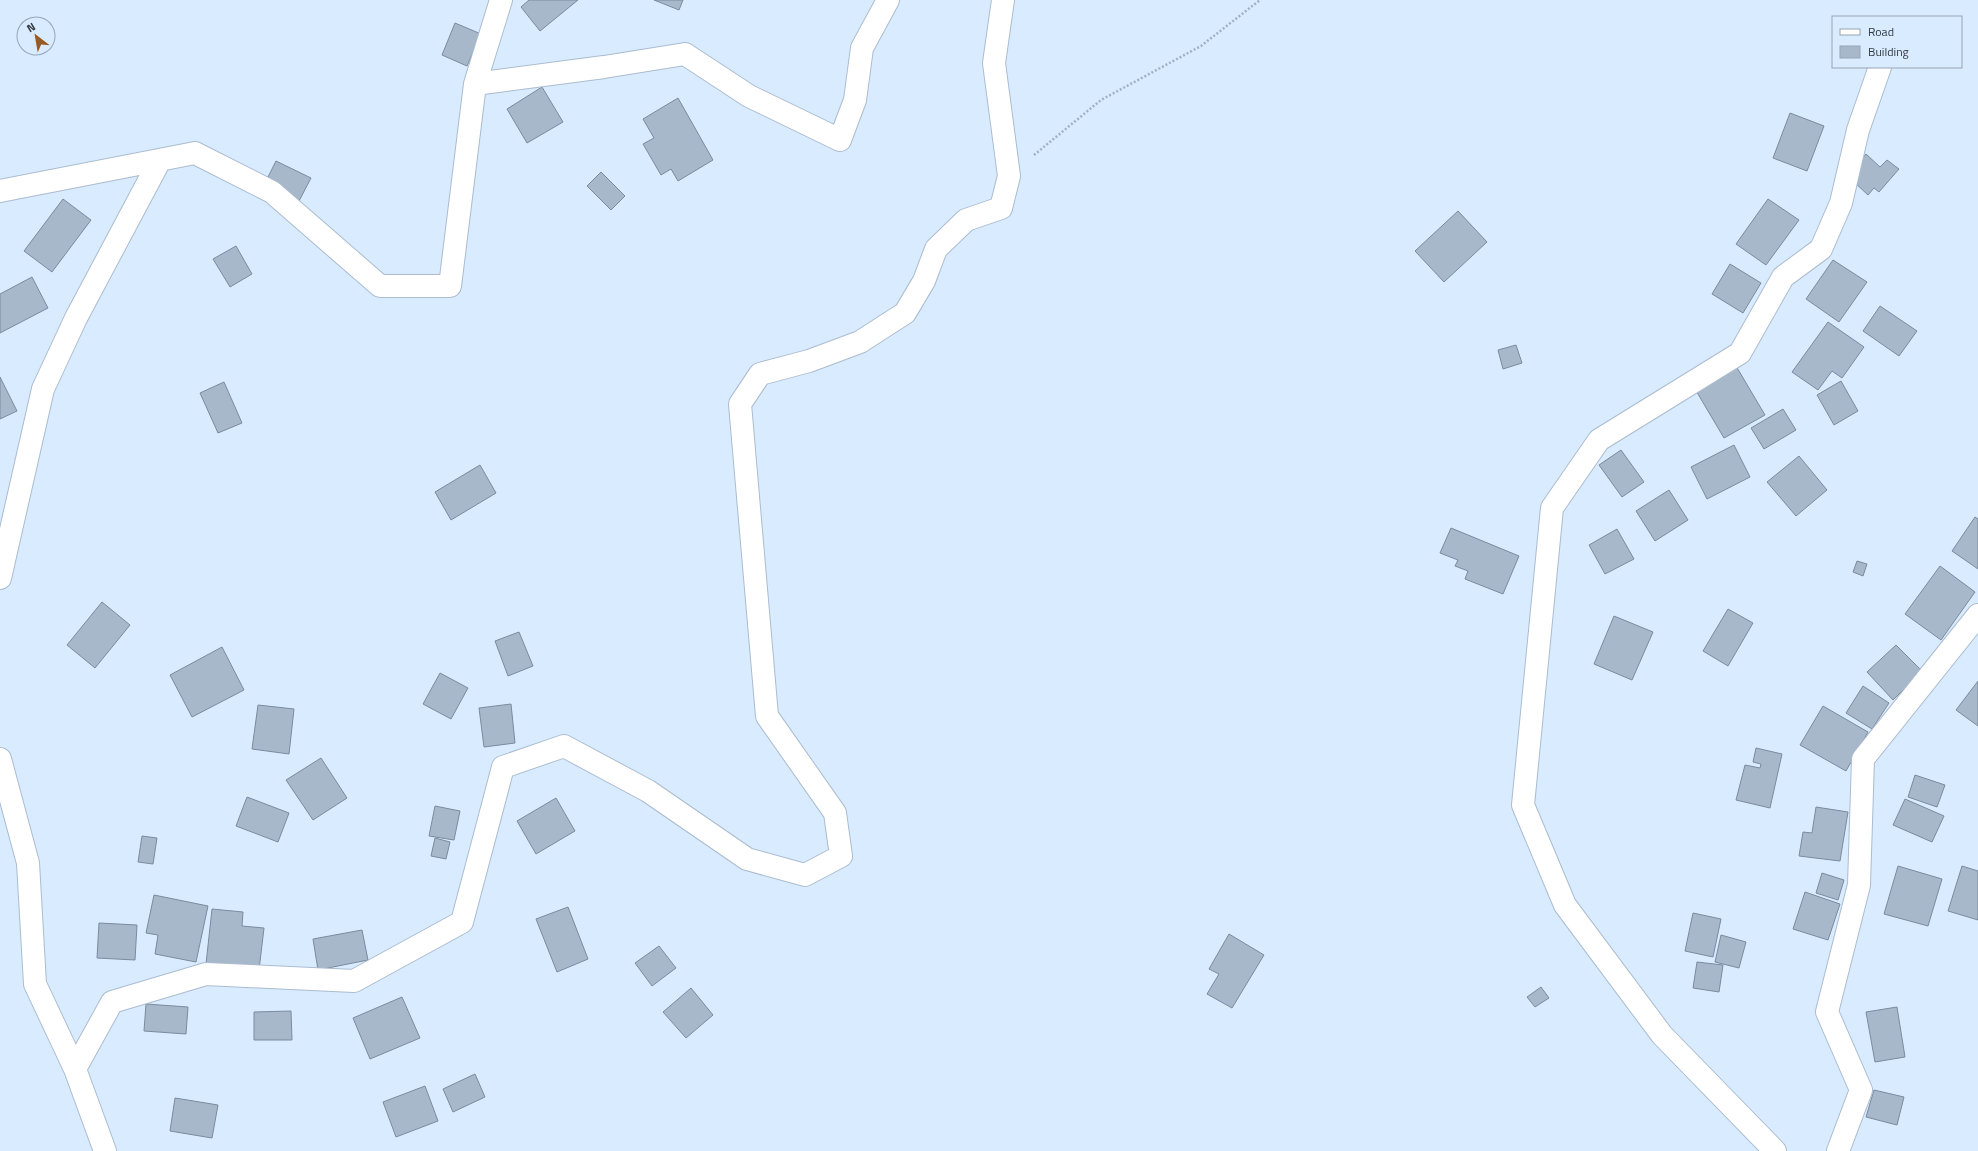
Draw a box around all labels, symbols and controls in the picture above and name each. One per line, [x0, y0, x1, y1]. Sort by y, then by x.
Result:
north arrow [16, 16, 56, 56]
legend [1832, 16, 1962, 68]
text: N [23, 19, 38, 36]
text: Road [1868, 22, 1894, 41]
text: Building [1868, 42, 1909, 61]

